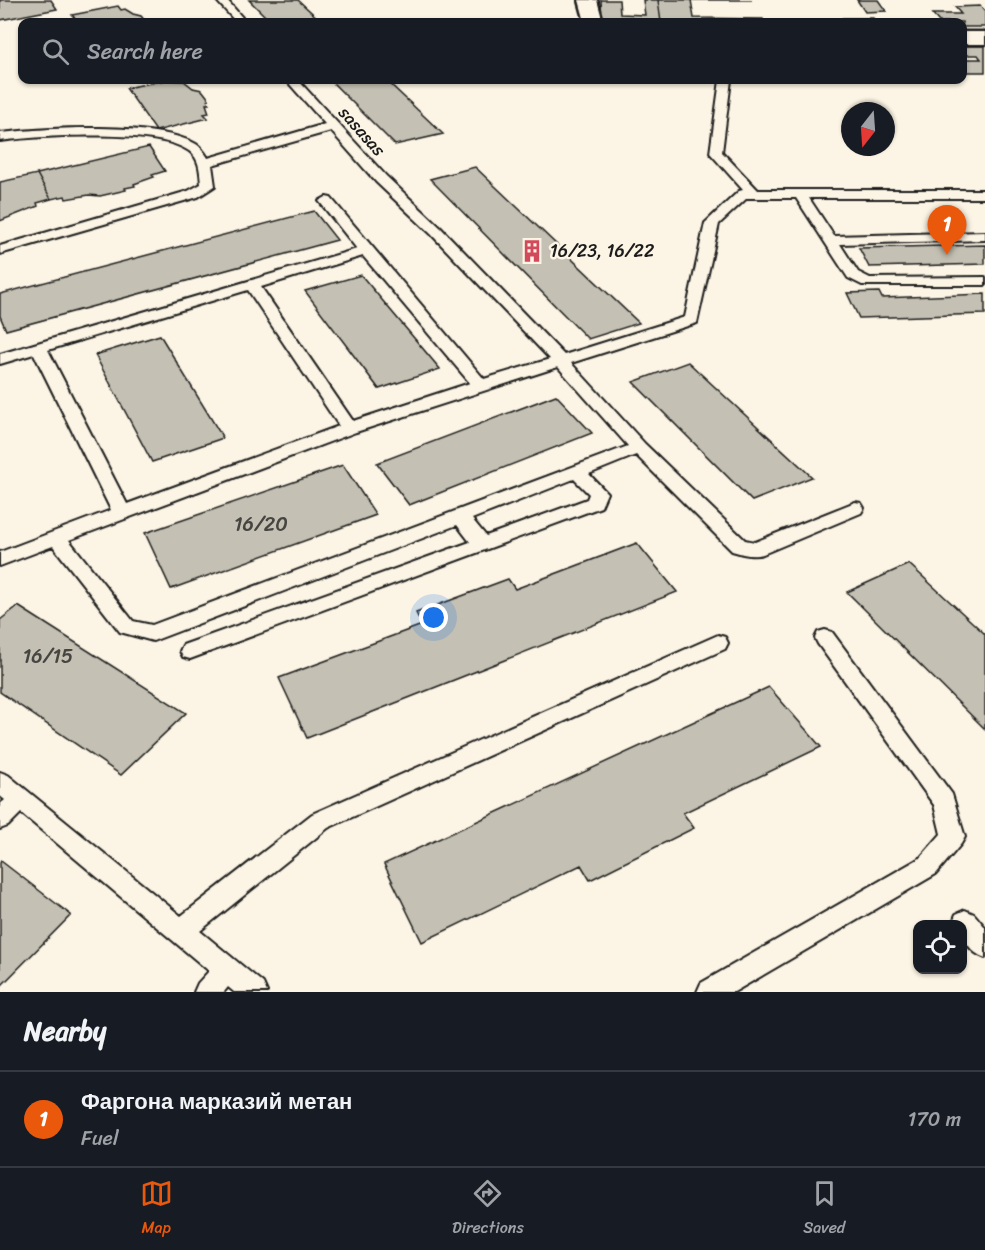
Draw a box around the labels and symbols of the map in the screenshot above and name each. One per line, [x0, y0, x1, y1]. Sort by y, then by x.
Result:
street label: sasasas [330, 98, 394, 164]
north arrow [841, 102, 895, 156]
pin: 1 [928, 206, 966, 255]
place label: 16/23, 16/22 [550, 235, 654, 267]
building icon: 16/23, 16/22 [519, 238, 545, 264]
house number: 16/20 [234, 507, 288, 542]
your location [419, 603, 448, 632]
house number: 16/15 [23, 639, 73, 674]

